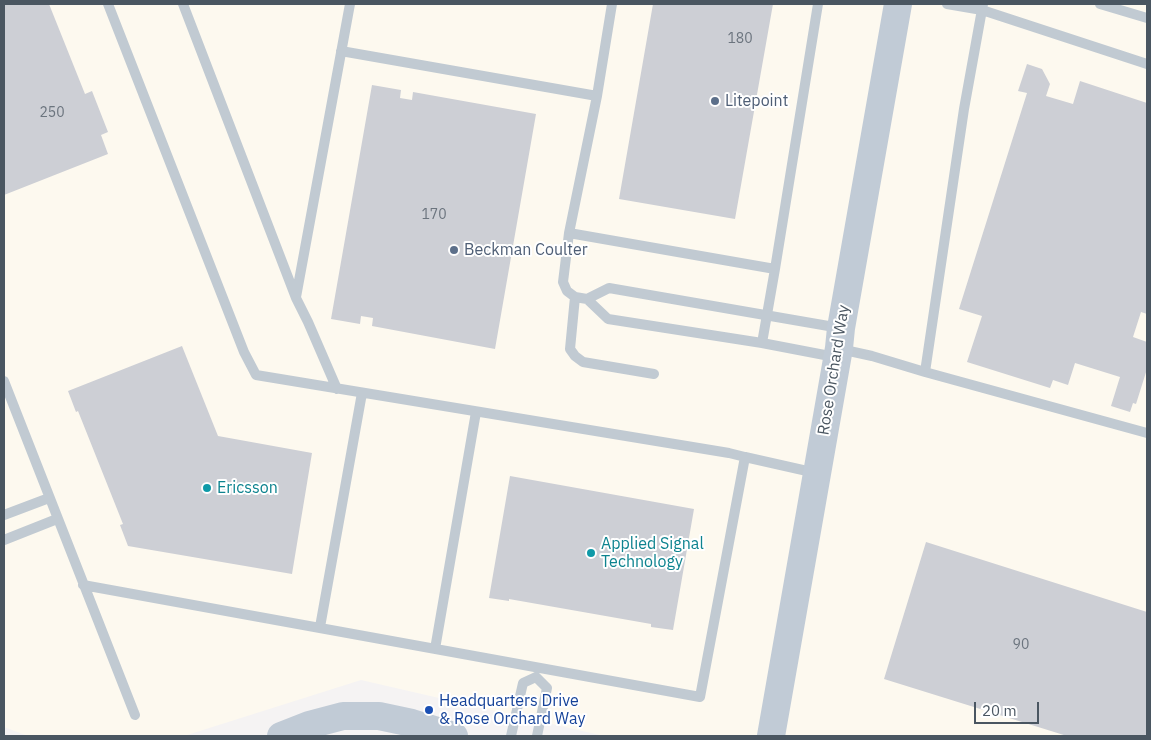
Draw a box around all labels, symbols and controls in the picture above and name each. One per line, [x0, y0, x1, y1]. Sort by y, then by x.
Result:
house number: 180 [727, 31, 753, 47]
place label: Litepoint [725, 91, 788, 111]
marker: Litepoint [709, 95, 721, 107]
house number: 250 [39, 105, 65, 121]
house number: 170 [421, 207, 447, 223]
place label: Beckman Coulter [464, 240, 588, 260]
marker: Beckman Coulter [448, 244, 460, 256]
street label: Rose Orchard Way [814, 304, 854, 436]
place label: Ericsson [217, 478, 278, 498]
marker: Ericsson [201, 482, 213, 494]
place label: Applied Signal Technology [601, 534, 704, 572]
marker: Applied Signal Technology [585, 547, 597, 559]
house number: 90 [1013, 637, 1029, 653]
place label: Headquarters Drive & Rose Orchard Way [439, 691, 585, 729]
scale bar [976, 692, 1041, 724]
text: 20 m [982, 701, 1017, 720]
marker: Headquarters Drive & Rose Orchard Way [423, 704, 435, 716]

